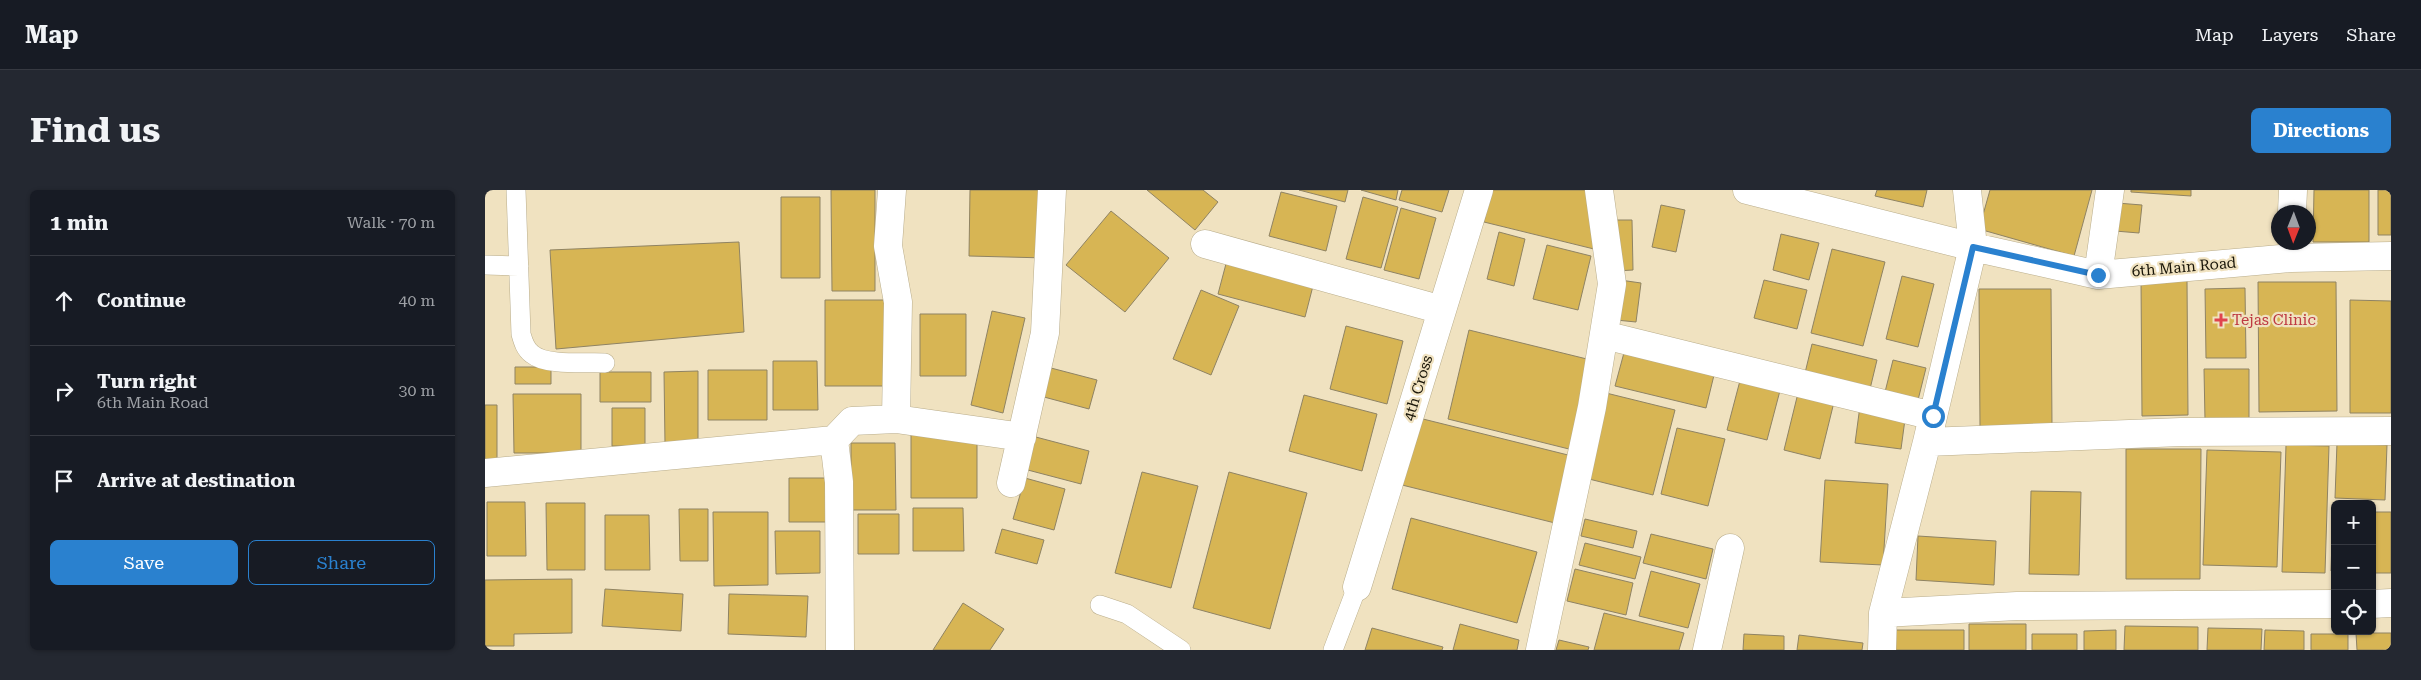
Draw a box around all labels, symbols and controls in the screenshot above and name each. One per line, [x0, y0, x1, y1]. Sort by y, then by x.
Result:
text: Map [25, 21, 79, 49]
text: Map [2195, 24, 2234, 45]
text: Layers [2262, 24, 2318, 45]
text: Share [2346, 24, 2396, 45]
button: Directions [2251, 108, 2391, 153]
text: Find us [30, 110, 160, 151]
north arrow [2271, 205, 2316, 250]
text: 1 min [50, 211, 108, 235]
text: Walk · 70 m [347, 213, 435, 232]
street label: 6th Main Road [2131, 253, 2237, 281]
route end [2087, 264, 2110, 287]
icon: ahead [50, 287, 78, 315]
text: Continue [97, 289, 186, 312]
text: 40 m [398, 291, 435, 310]
place label: Tejas Clinic [2232, 311, 2316, 329]
marker: Tejas Clinic [2214, 313, 2228, 327]
street label: 4th Cross [1399, 353, 1437, 423]
text: Turn right [97, 370, 197, 393]
icon: right [50, 377, 78, 405]
text: 30 m [398, 381, 435, 400]
text: 6th Main Road [97, 393, 209, 412]
route start [1922, 405, 1945, 428]
icon: arrive [50, 467, 78, 495]
text: Arrive at destination [97, 469, 295, 492]
map controls [2331, 500, 2376, 635]
button: + [2331, 500, 2376, 545]
button: Save [50, 540, 238, 585]
button: Share [248, 540, 435, 585]
button: − [2331, 545, 2376, 590]
button: locate [2331, 590, 2376, 635]

